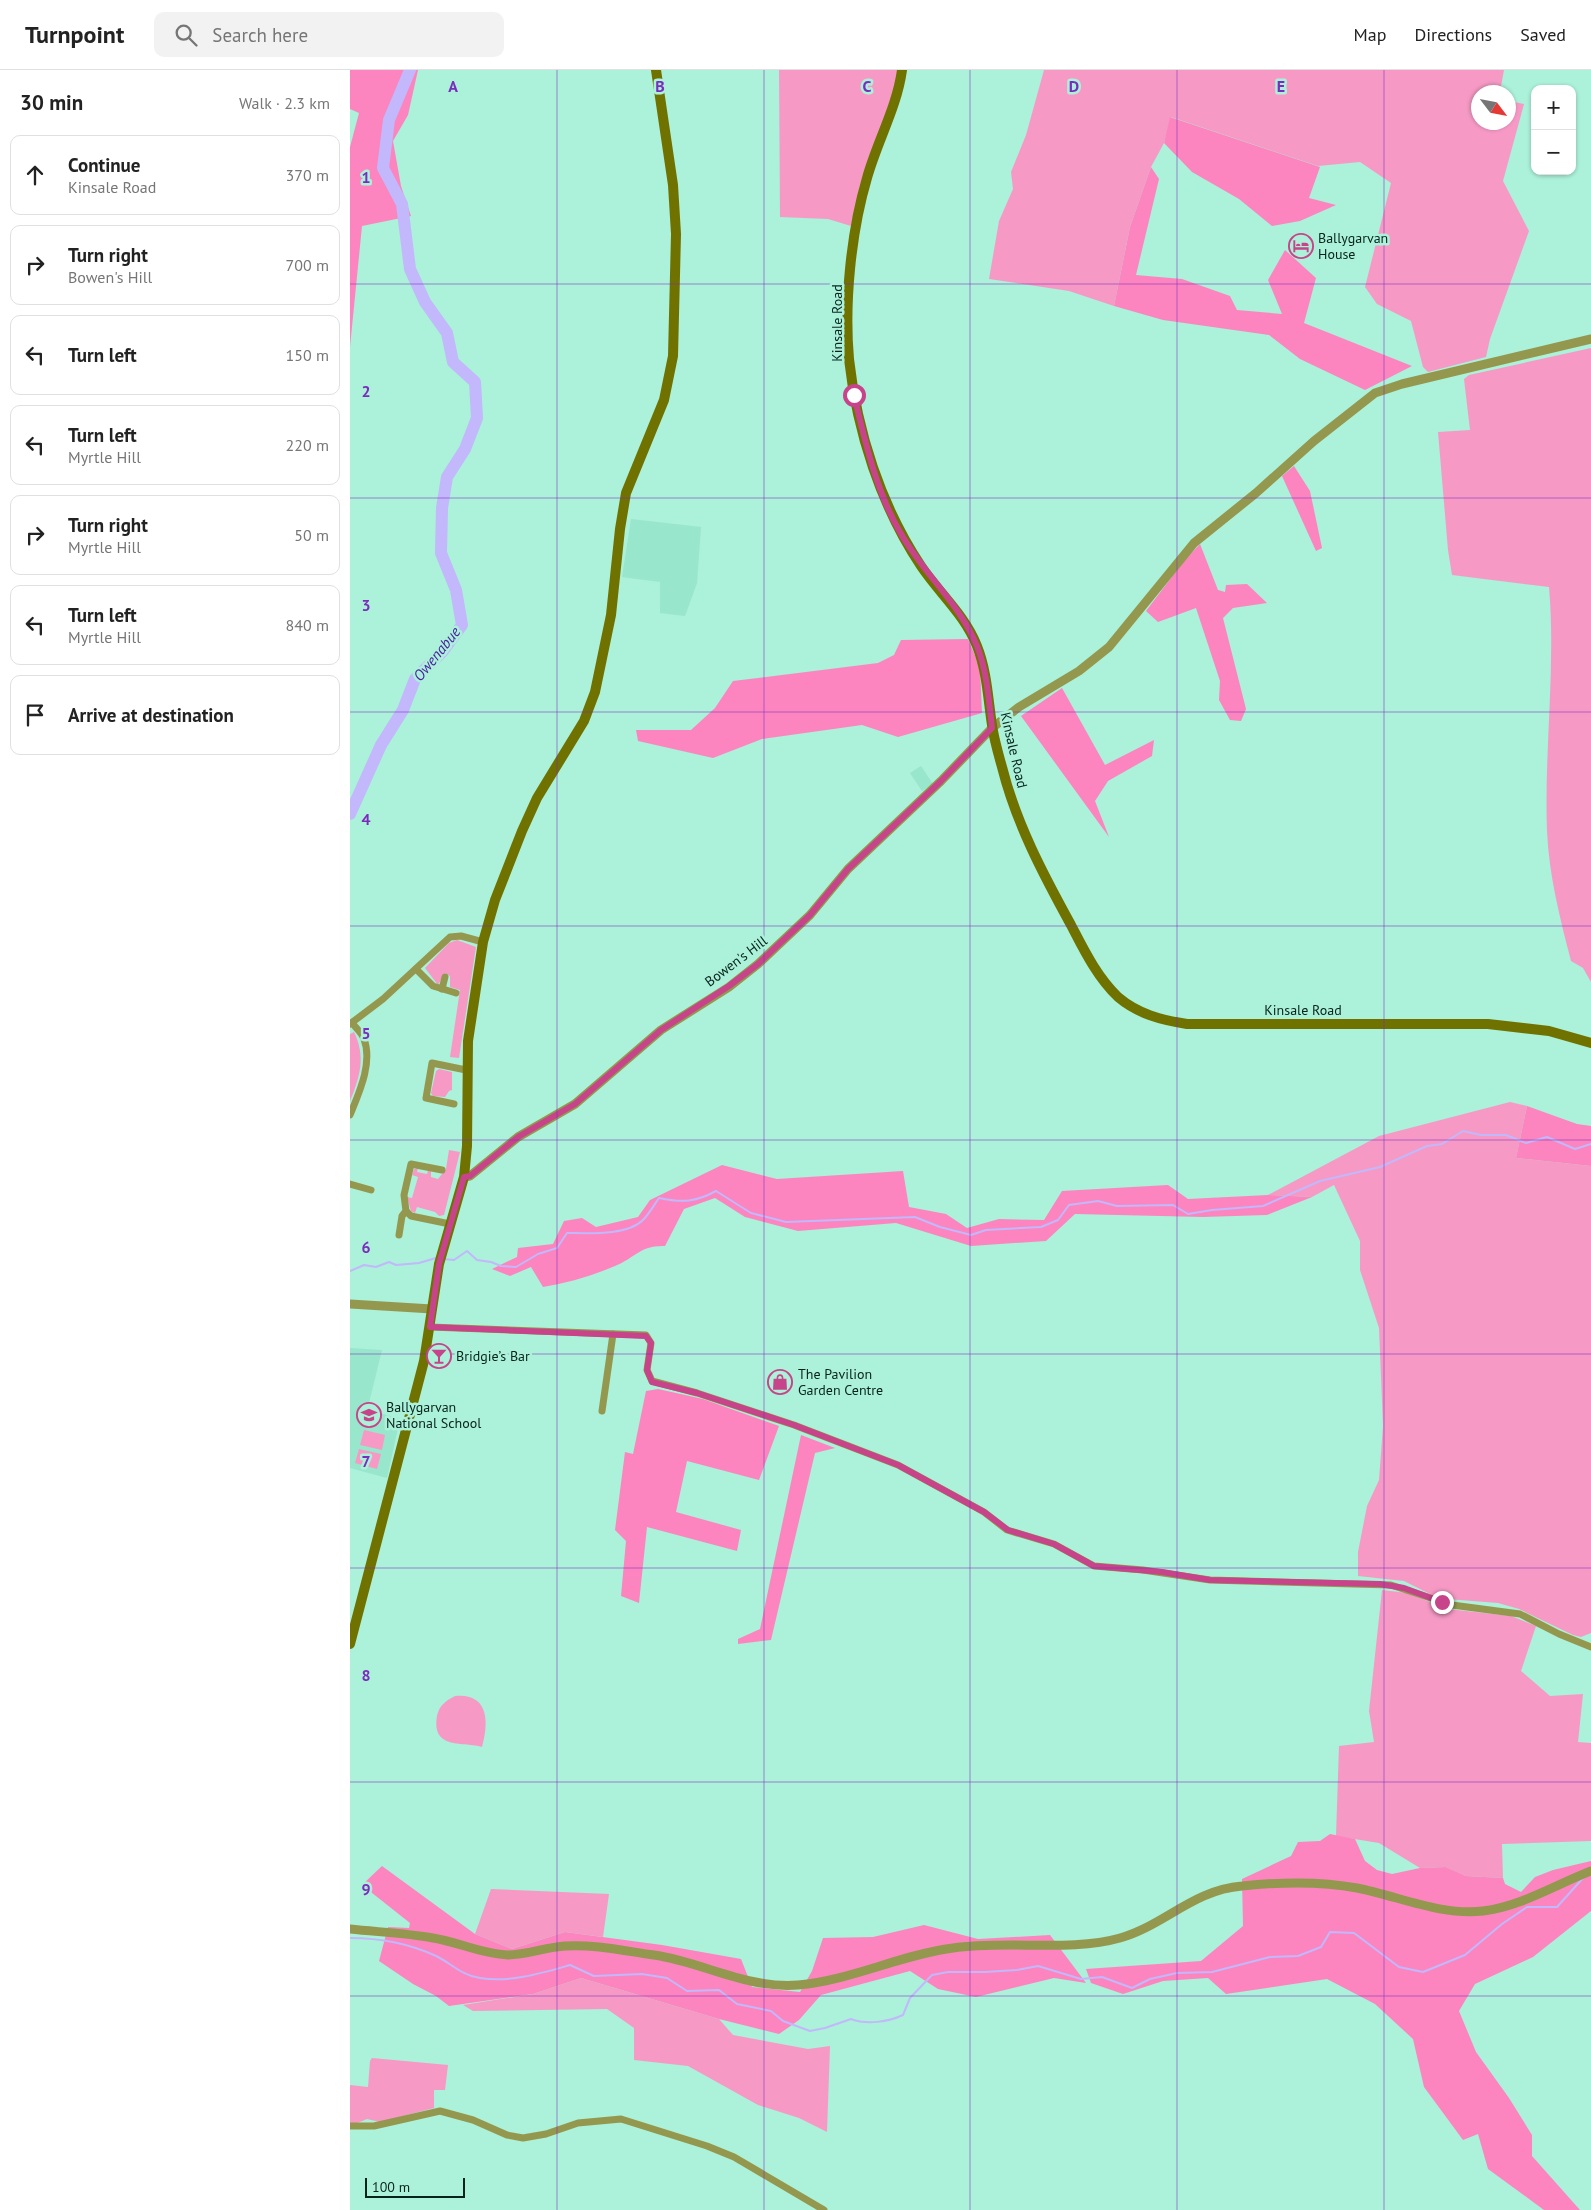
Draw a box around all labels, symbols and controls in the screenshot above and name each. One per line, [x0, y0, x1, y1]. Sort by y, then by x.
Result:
search box [154, 12, 504, 57]
text: Turnpoint [25, 19, 124, 50]
icon: search [172, 21, 200, 49]
text: Search here [212, 23, 308, 47]
text: Map [1354, 23, 1386, 46]
text: Directions [1414, 23, 1492, 46]
text: Saved [1520, 23, 1566, 46]
text: A [448, 76, 458, 96]
text: B [655, 76, 665, 96]
text: C [863, 76, 872, 96]
text: D [1069, 76, 1079, 96]
text: E [1277, 76, 1285, 96]
north arrow [1471, 85, 1516, 130]
map controls [1531, 85, 1576, 175]
button: + [1531, 85, 1576, 130]
text: 30 min [20, 89, 83, 116]
text: Walk · 2.3 km [239, 93, 330, 113]
button: − [1531, 130, 1576, 175]
text: Continue [68, 153, 140, 177]
icon: ahead [21, 161, 49, 189]
text: 370 m [286, 165, 329, 185]
text: 1 [361, 167, 371, 187]
text: Kinsale Road [68, 177, 156, 197]
place label: Ballygarvan House [1318, 229, 1388, 263]
hotel icon: Ballygarvan House [1288, 233, 1314, 259]
text: Turn right [68, 243, 148, 267]
icon: right [21, 251, 49, 279]
text: 700 m [286, 255, 329, 275]
text: Bowen's Hill [68, 267, 152, 287]
street label: Kinsale Road [828, 284, 846, 362]
icon: left [21, 341, 49, 369]
text: Turn left [68, 343, 137, 367]
text: 150 m [286, 345, 329, 365]
text: 2 [361, 381, 371, 401]
route start [843, 384, 866, 407]
text: Turn left [68, 423, 137, 447]
icon: left [21, 431, 49, 459]
text: 220 m [286, 435, 329, 455]
text: Myrtle Hill [68, 447, 141, 467]
text: Turn right [68, 513, 148, 537]
icon: right [21, 521, 49, 549]
text: 50 m [294, 525, 329, 545]
text: Myrtle Hill [68, 537, 141, 557]
text: 3 [361, 595, 371, 615]
text: Turn left [68, 603, 137, 627]
icon: left [21, 611, 49, 639]
text: 840 m [286, 615, 329, 635]
water label: Owenabue [409, 623, 464, 685]
text: Myrtle Hill [68, 627, 141, 647]
icon: arrive [21, 701, 49, 729]
text: Arrive at destination [68, 703, 234, 727]
street label: Kinsale Road [997, 710, 1031, 790]
text: 4 [361, 809, 371, 829]
street label: Bowen's Hill [701, 932, 771, 990]
street label: Kinsale Road [1264, 1001, 1342, 1019]
text: 5 [361, 1023, 371, 1043]
text: 6 [361, 1237, 371, 1257]
bar icon: Bridgie’s Bar [426, 1343, 452, 1369]
place label: Bridgie’s Bar [456, 1347, 530, 1365]
place label: The Pavilion Garden Centre [798, 1365, 883, 1399]
shop icon: The Pavilion Garden Centre [767, 1369, 793, 1395]
place label: Ballygarvan National School [386, 1398, 481, 1432]
school or university icon: Ballygarvan National School [356, 1402, 382, 1428]
text: 7 [361, 1451, 371, 1471]
route end [1431, 1591, 1454, 1614]
text: 8 [361, 1665, 371, 1685]
text: 9 [361, 1879, 371, 1899]
scale bar [365, 2175, 465, 2198]
text: 100 m [372, 2178, 410, 2196]

